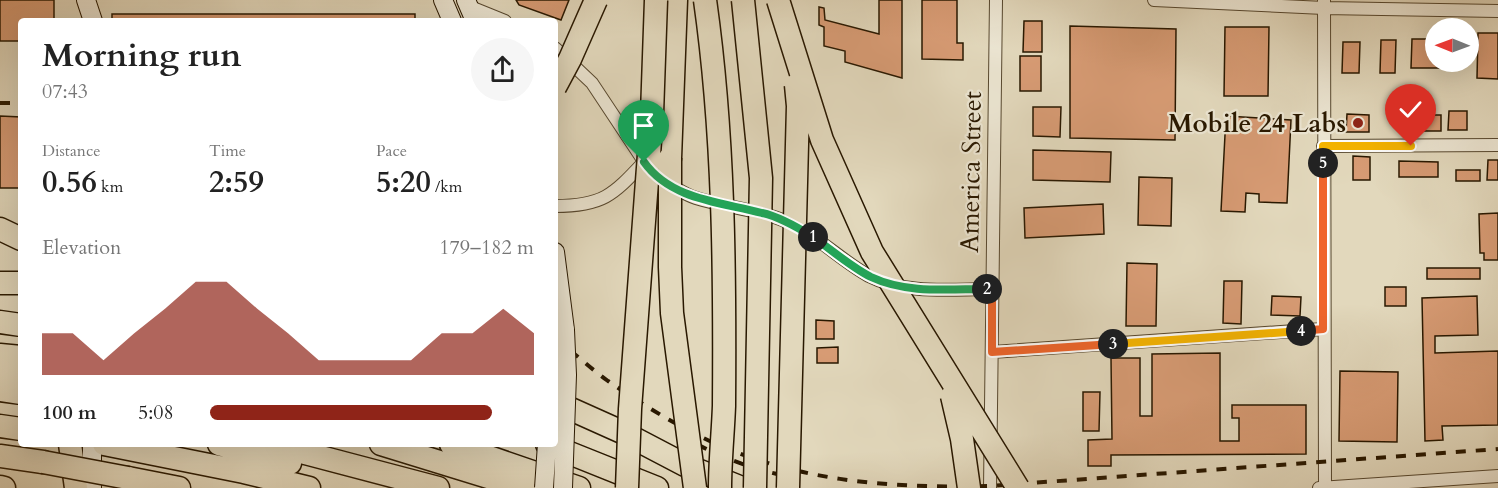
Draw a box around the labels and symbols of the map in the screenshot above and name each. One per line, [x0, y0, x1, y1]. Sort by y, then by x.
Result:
north arrow [1425, 18, 1479, 72]
pin [1385, 84, 1436, 146]
street label: America Street [952, 91, 990, 253]
pin [618, 100, 669, 162]
place label: Mobile 24 Labs [1167, 106, 1346, 141]
marker: Mobile 24 Labs [1351, 116, 1365, 130]
pin: 5 [1308, 148, 1338, 178]
pin: 1 [798, 222, 828, 252]
pin: 2 [972, 274, 1002, 304]
pin: 4 [1286, 316, 1316, 346]
pin: 3 [1098, 329, 1128, 359]

